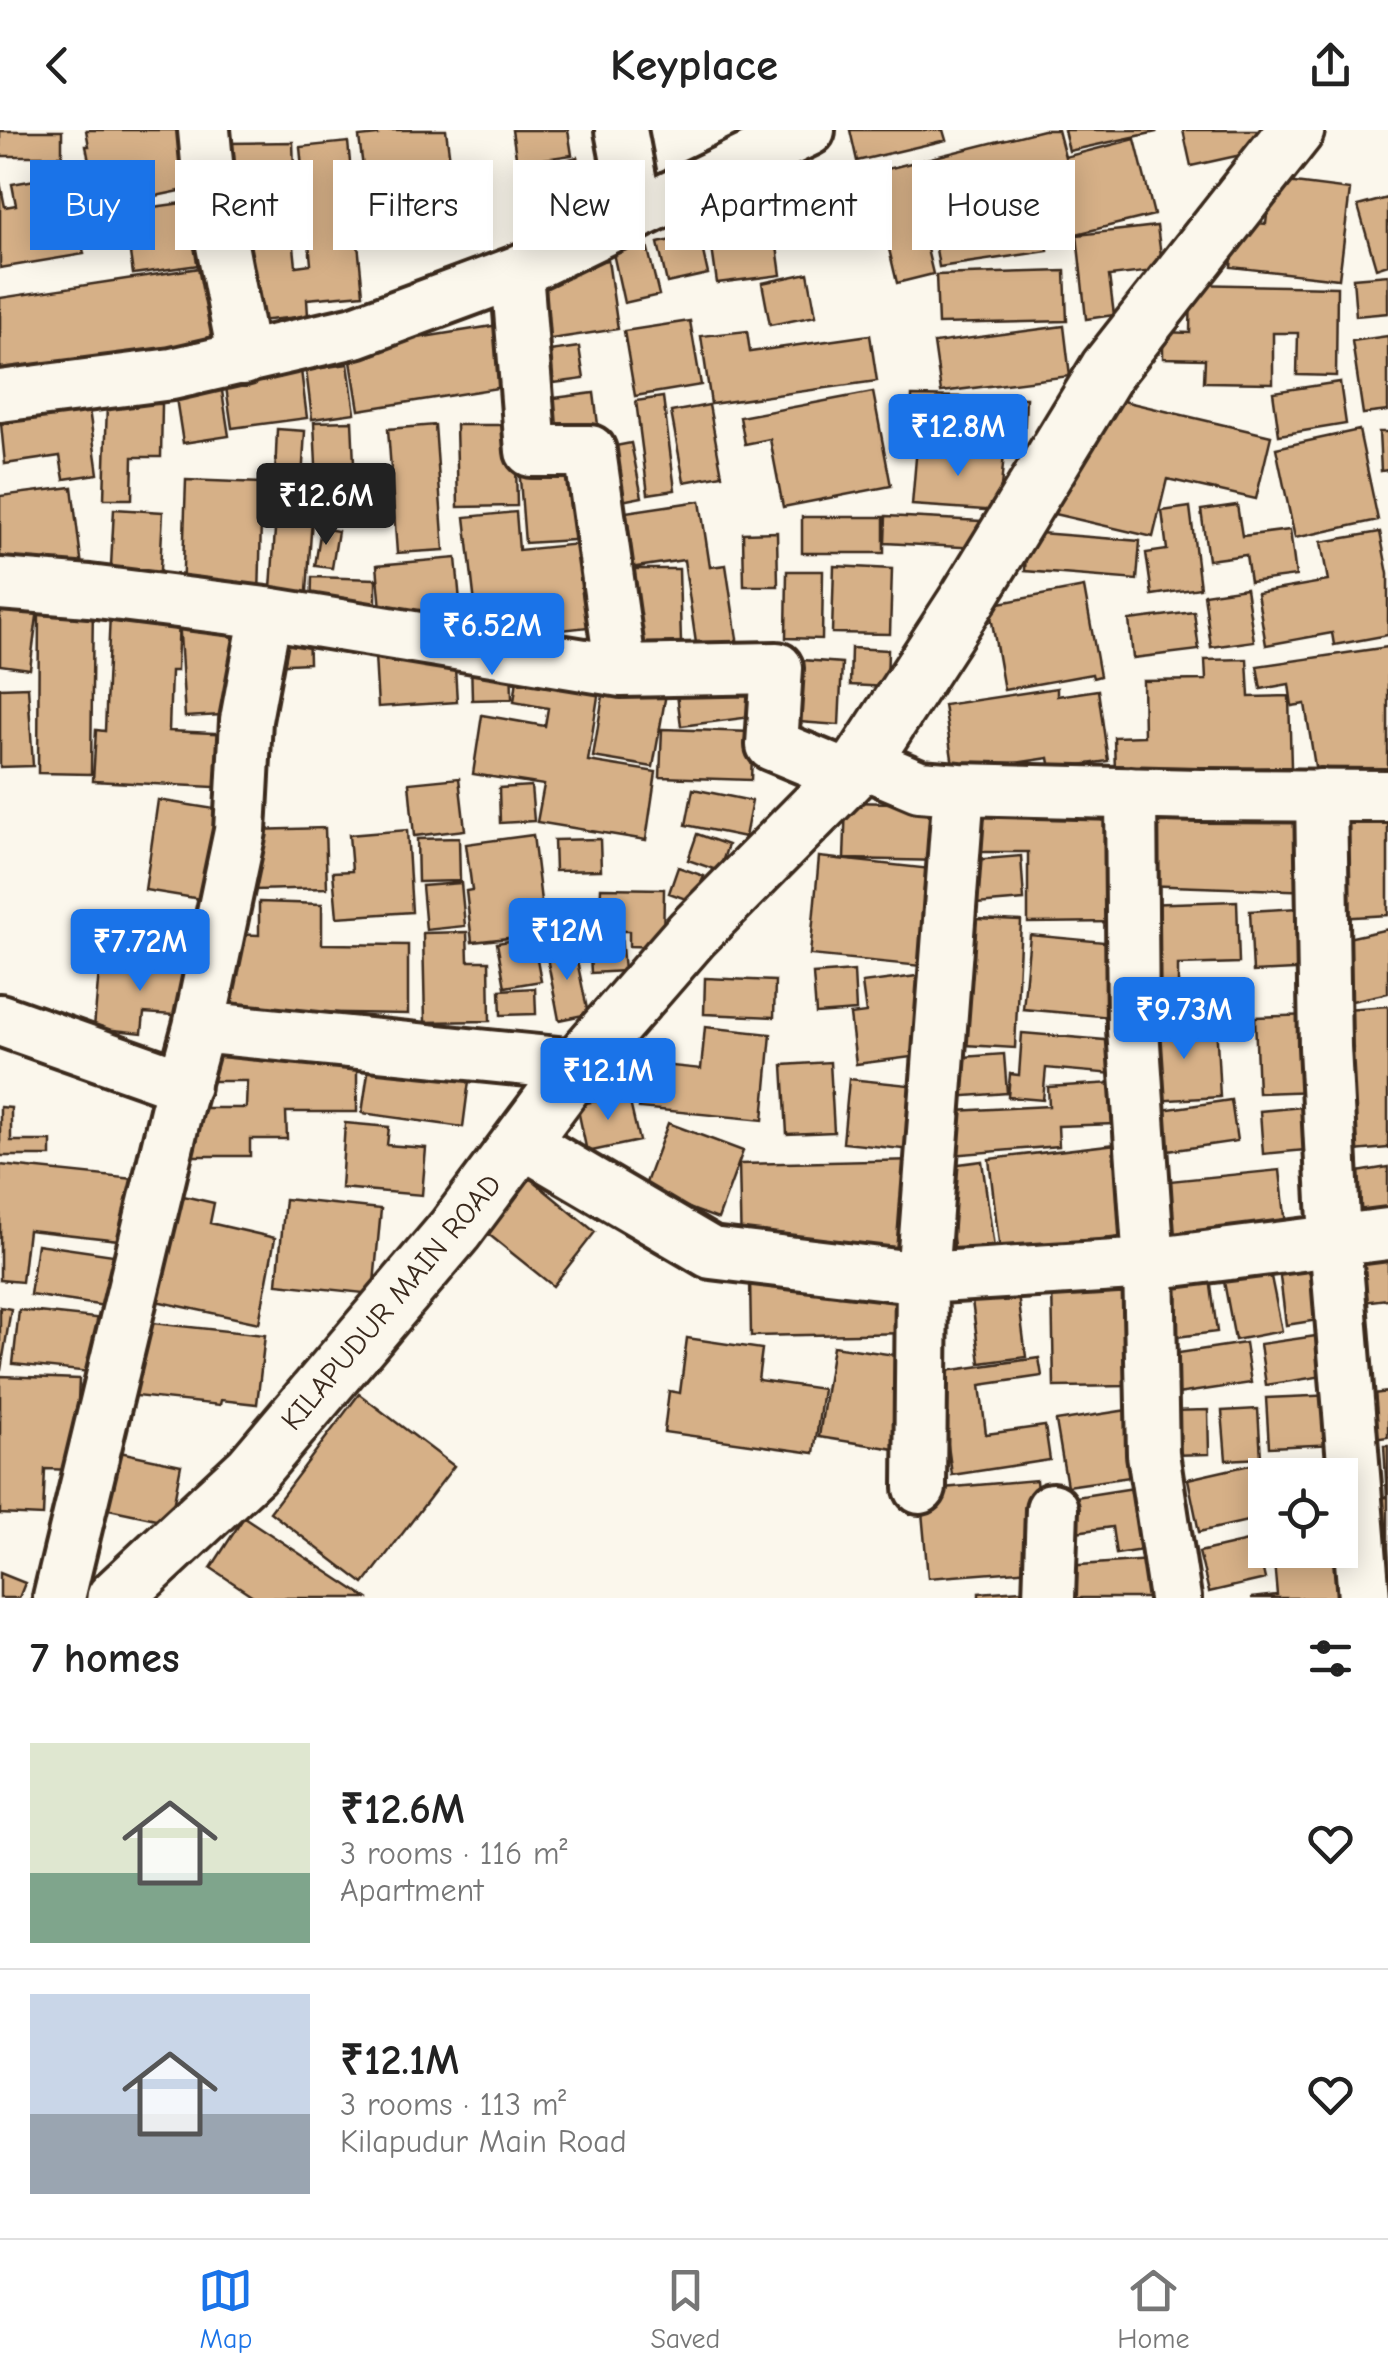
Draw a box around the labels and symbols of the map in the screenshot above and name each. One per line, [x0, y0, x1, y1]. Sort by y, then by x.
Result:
pin: ₹12.8M [877, 394, 1039, 479]
pin: ₹12.6M [245, 463, 407, 548]
pin: ₹6.52M [411, 593, 573, 678]
pin: ₹12M [508, 898, 626, 983]
pin: ₹7.72M [59, 909, 221, 994]
pin: ₹9.73M [1103, 977, 1265, 1062]
pin: ₹12.1M [527, 1038, 689, 1123]
street label: KILAPUDUR MAIN ROAD [274, 1167, 509, 1438]

